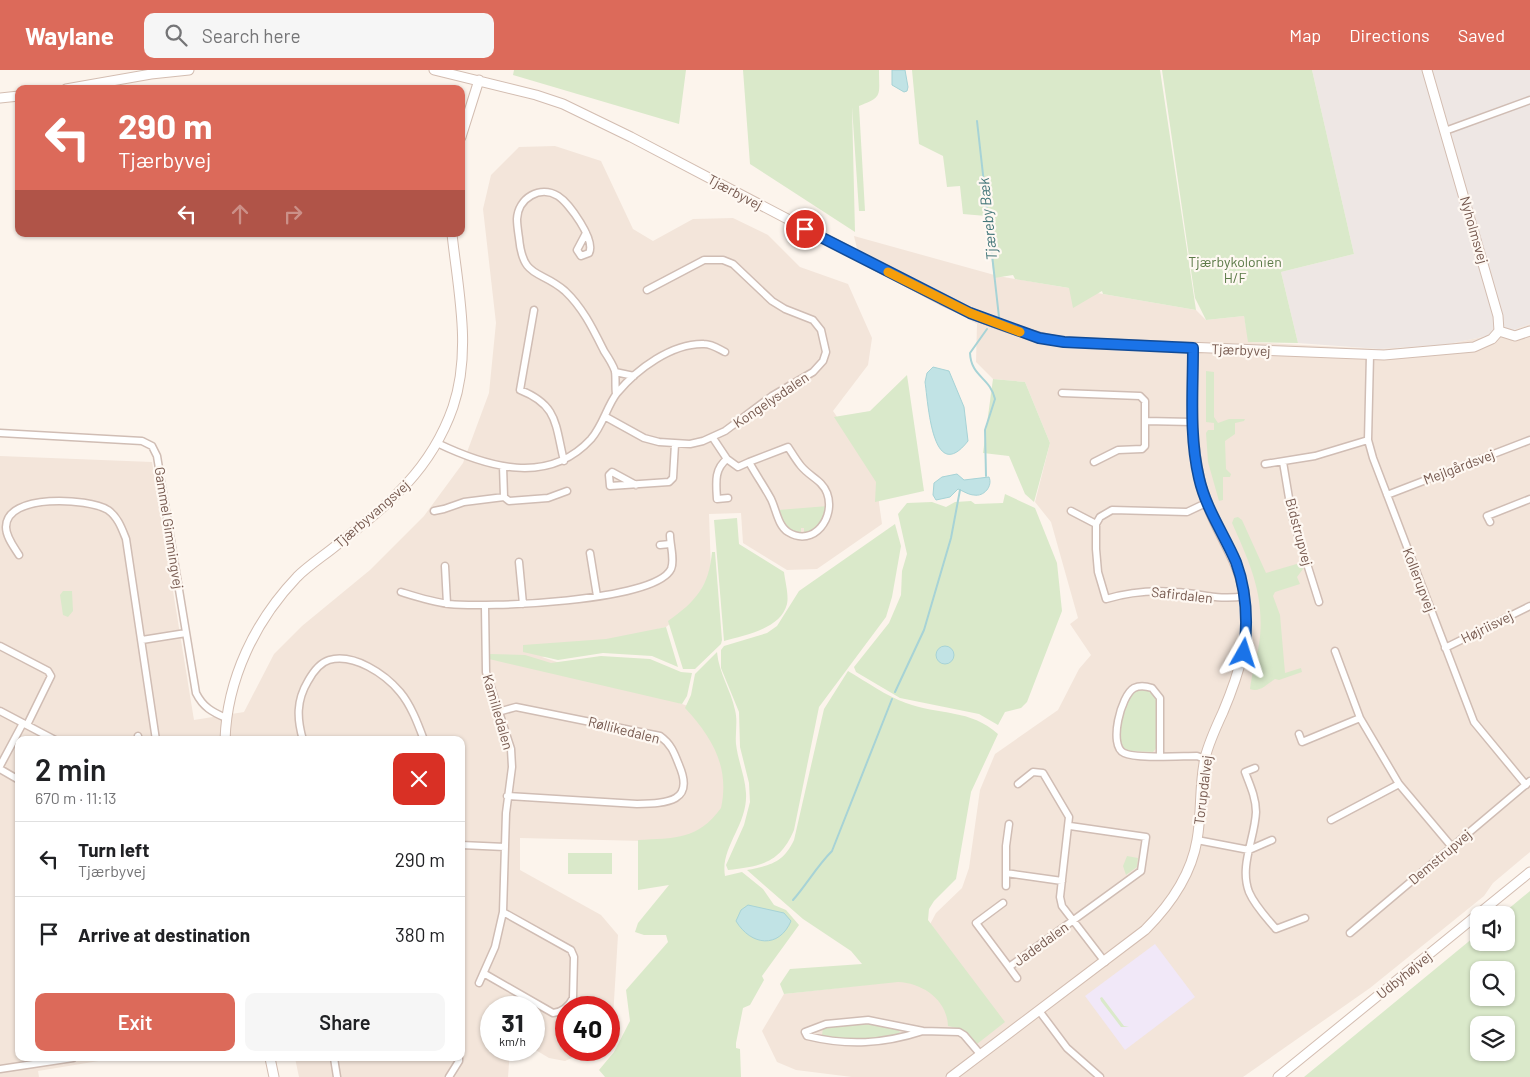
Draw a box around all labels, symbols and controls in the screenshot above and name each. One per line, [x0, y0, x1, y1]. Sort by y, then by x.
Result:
search box [144, 13, 494, 58]
text: Waylane [25, 21, 114, 50]
icon: search [162, 21, 190, 49]
text: Search here [202, 24, 301, 47]
text: Map [1289, 24, 1321, 46]
text: Directions [1349, 24, 1430, 46]
text: Saved [1458, 24, 1505, 46]
text: 290 m [118, 104, 212, 146]
icon: left [35, 105, 100, 170]
text: Tjærbyvej [118, 146, 211, 172]
street label: Tjærbyvej [705, 170, 765, 213]
water label: Tjæreby Bæk [974, 176, 1000, 261]
street label: Nyholmsvej [1457, 194, 1492, 266]
icon: left [173, 200, 201, 228]
icon: ahead [226, 200, 254, 228]
icon: right [279, 200, 307, 228]
pin [784, 208, 826, 250]
icon: arrive [791, 215, 819, 243]
park label: Tjærbykolonien H/F [1188, 253, 1282, 286]
street label: Tjærbyvej [1211, 340, 1271, 359]
street label: Kongelysdalen [730, 368, 812, 431]
street label: Mejlgårdsvej [1421, 445, 1497, 488]
street label: Gammel Gimmingvej [151, 466, 188, 590]
street label: Tjærbyvangsvej [331, 476, 413, 551]
street label: Bidstrupvej [1282, 496, 1317, 568]
street label: Kollerupvej [1399, 545, 1439, 614]
street label: Safirdalen [1150, 583, 1214, 606]
street label: Højriisvej [1458, 607, 1516, 646]
position arrow [1217, 626, 1269, 678]
street label: Kamilledalen [480, 672, 517, 752]
street label: Røllikedalen [587, 712, 662, 747]
text: 2 min [35, 751, 106, 787]
button: close [393, 753, 445, 805]
street label: Torupdalvej [1190, 754, 1215, 826]
text: 670 m · 11:13 [35, 788, 117, 807]
street label: Demstrupvej [1405, 825, 1475, 888]
text: Turn left [78, 838, 149, 861]
icon: left [35, 845, 63, 873]
text: 290 m [395, 848, 445, 871]
text: Tjærbyvej [78, 861, 146, 880]
map controls [1470, 906, 1515, 1061]
button: sound [1470, 906, 1515, 951]
street label: Jadedalen [1010, 918, 1071, 969]
icon: arrive [35, 920, 63, 948]
text: Arrive at destination [78, 923, 250, 946]
text: 380 m [395, 923, 445, 946]
street label: Udbyhøjvej [1373, 947, 1435, 1002]
button: search [1470, 961, 1515, 1006]
button: Exit [35, 993, 235, 1051]
button: Share [245, 993, 445, 1051]
speed limit sign: 40 [555, 996, 620, 1061]
text: 31 [501, 1007, 524, 1037]
button: layers [1470, 1016, 1515, 1061]
text: km/h [499, 1034, 526, 1048]

